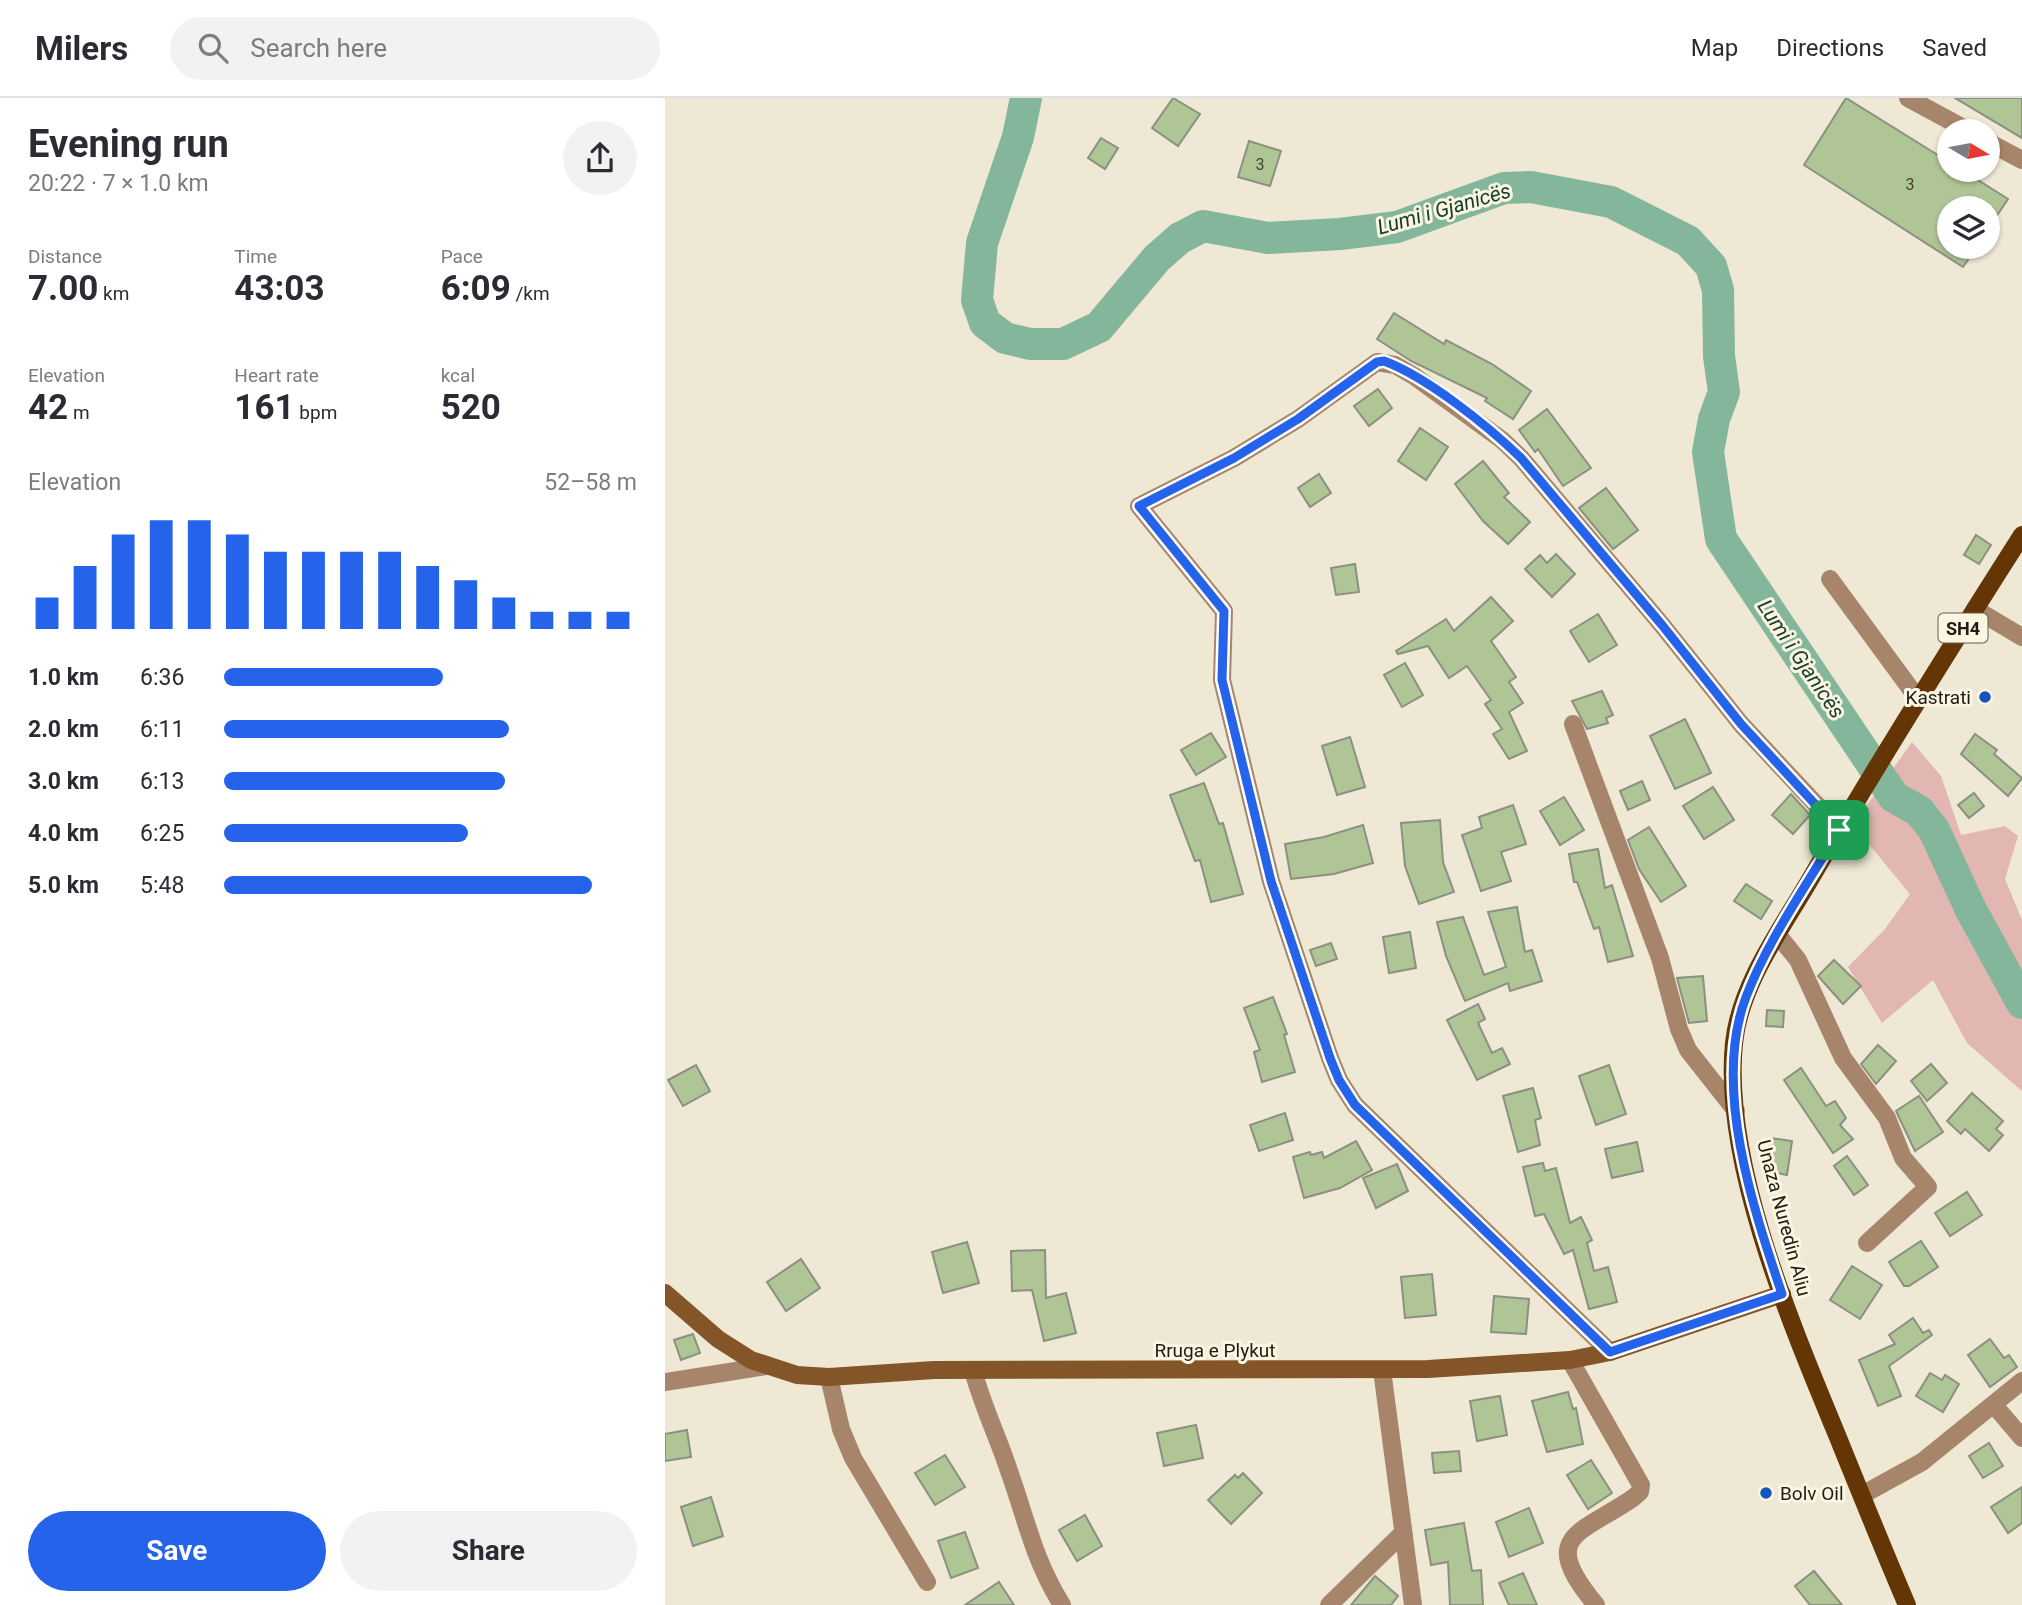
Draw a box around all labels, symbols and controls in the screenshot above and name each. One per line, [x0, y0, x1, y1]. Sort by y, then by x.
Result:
search box [170, 17, 660, 80]
text: Milers [35, 29, 128, 68]
icon: search [194, 29, 232, 67]
text: Search here [250, 33, 387, 63]
text: Map [1691, 34, 1738, 62]
text: Directions [1776, 34, 1884, 62]
text: Saved [1922, 34, 1987, 62]
north arrow [1937, 119, 2000, 182]
map controls [1937, 119, 2000, 259]
button: share [563, 121, 637, 195]
text: Evening run [28, 122, 229, 166]
house number: 3 [1256, 155, 1265, 174]
text: 20:22 · 7 × 1.0 km [28, 170, 209, 197]
house number: 3 [1906, 175, 1915, 194]
water label: Lumi i Gjanicës [1374, 178, 1514, 240]
button: layers [1937, 196, 2000, 259]
text: Distance [28, 245, 102, 268]
text: Time [234, 245, 277, 268]
text: Pace [441, 245, 483, 268]
text: 7.00 [28, 268, 98, 309]
text: 43:03 [234, 268, 325, 309]
text: 6:09 [441, 268, 511, 309]
text: km [98, 282, 129, 305]
text: /km [511, 282, 550, 305]
text: Elevation [28, 364, 105, 387]
text: Heart rate [234, 364, 319, 387]
text: kcal [441, 364, 475, 387]
text: 42 [28, 387, 68, 428]
text: 161 [234, 387, 295, 428]
text: 520 [441, 387, 501, 428]
text: m [68, 401, 90, 424]
text: bpm [295, 401, 337, 424]
text: Elevation [28, 469, 121, 496]
text: 52–58 m [544, 469, 637, 496]
water label: Lumi i Gjanicës [1753, 595, 1849, 723]
road number: SH4 [1939, 614, 1987, 642]
text: 1.0 km [28, 664, 99, 691]
text: 6:36 [140, 664, 184, 691]
place label: Kastrati [1905, 686, 1971, 709]
marker: Kastrati [1977, 689, 1993, 705]
text: 2.0 km [28, 716, 99, 743]
text: 6:11 [140, 716, 184, 743]
text: 3.0 km [28, 768, 99, 795]
text: 6:13 [140, 768, 184, 795]
pin [1809, 800, 1869, 860]
icon: arrive [1820, 811, 1858, 849]
text: 4.0 km [28, 820, 99, 847]
text: 6:25 [140, 820, 184, 847]
text: 5.0 km [28, 872, 99, 899]
text: 5:48 [140, 872, 184, 899]
street label: Unaza Nuredin Aliu [1752, 1137, 1816, 1299]
street label: Rruga e Plykut [1154, 1339, 1276, 1362]
place label: Bolv Oil [1780, 1482, 1844, 1505]
marker: Bolv Oil [1758, 1485, 1774, 1501]
button: Save [28, 1511, 326, 1591]
button: Share [340, 1511, 637, 1591]

